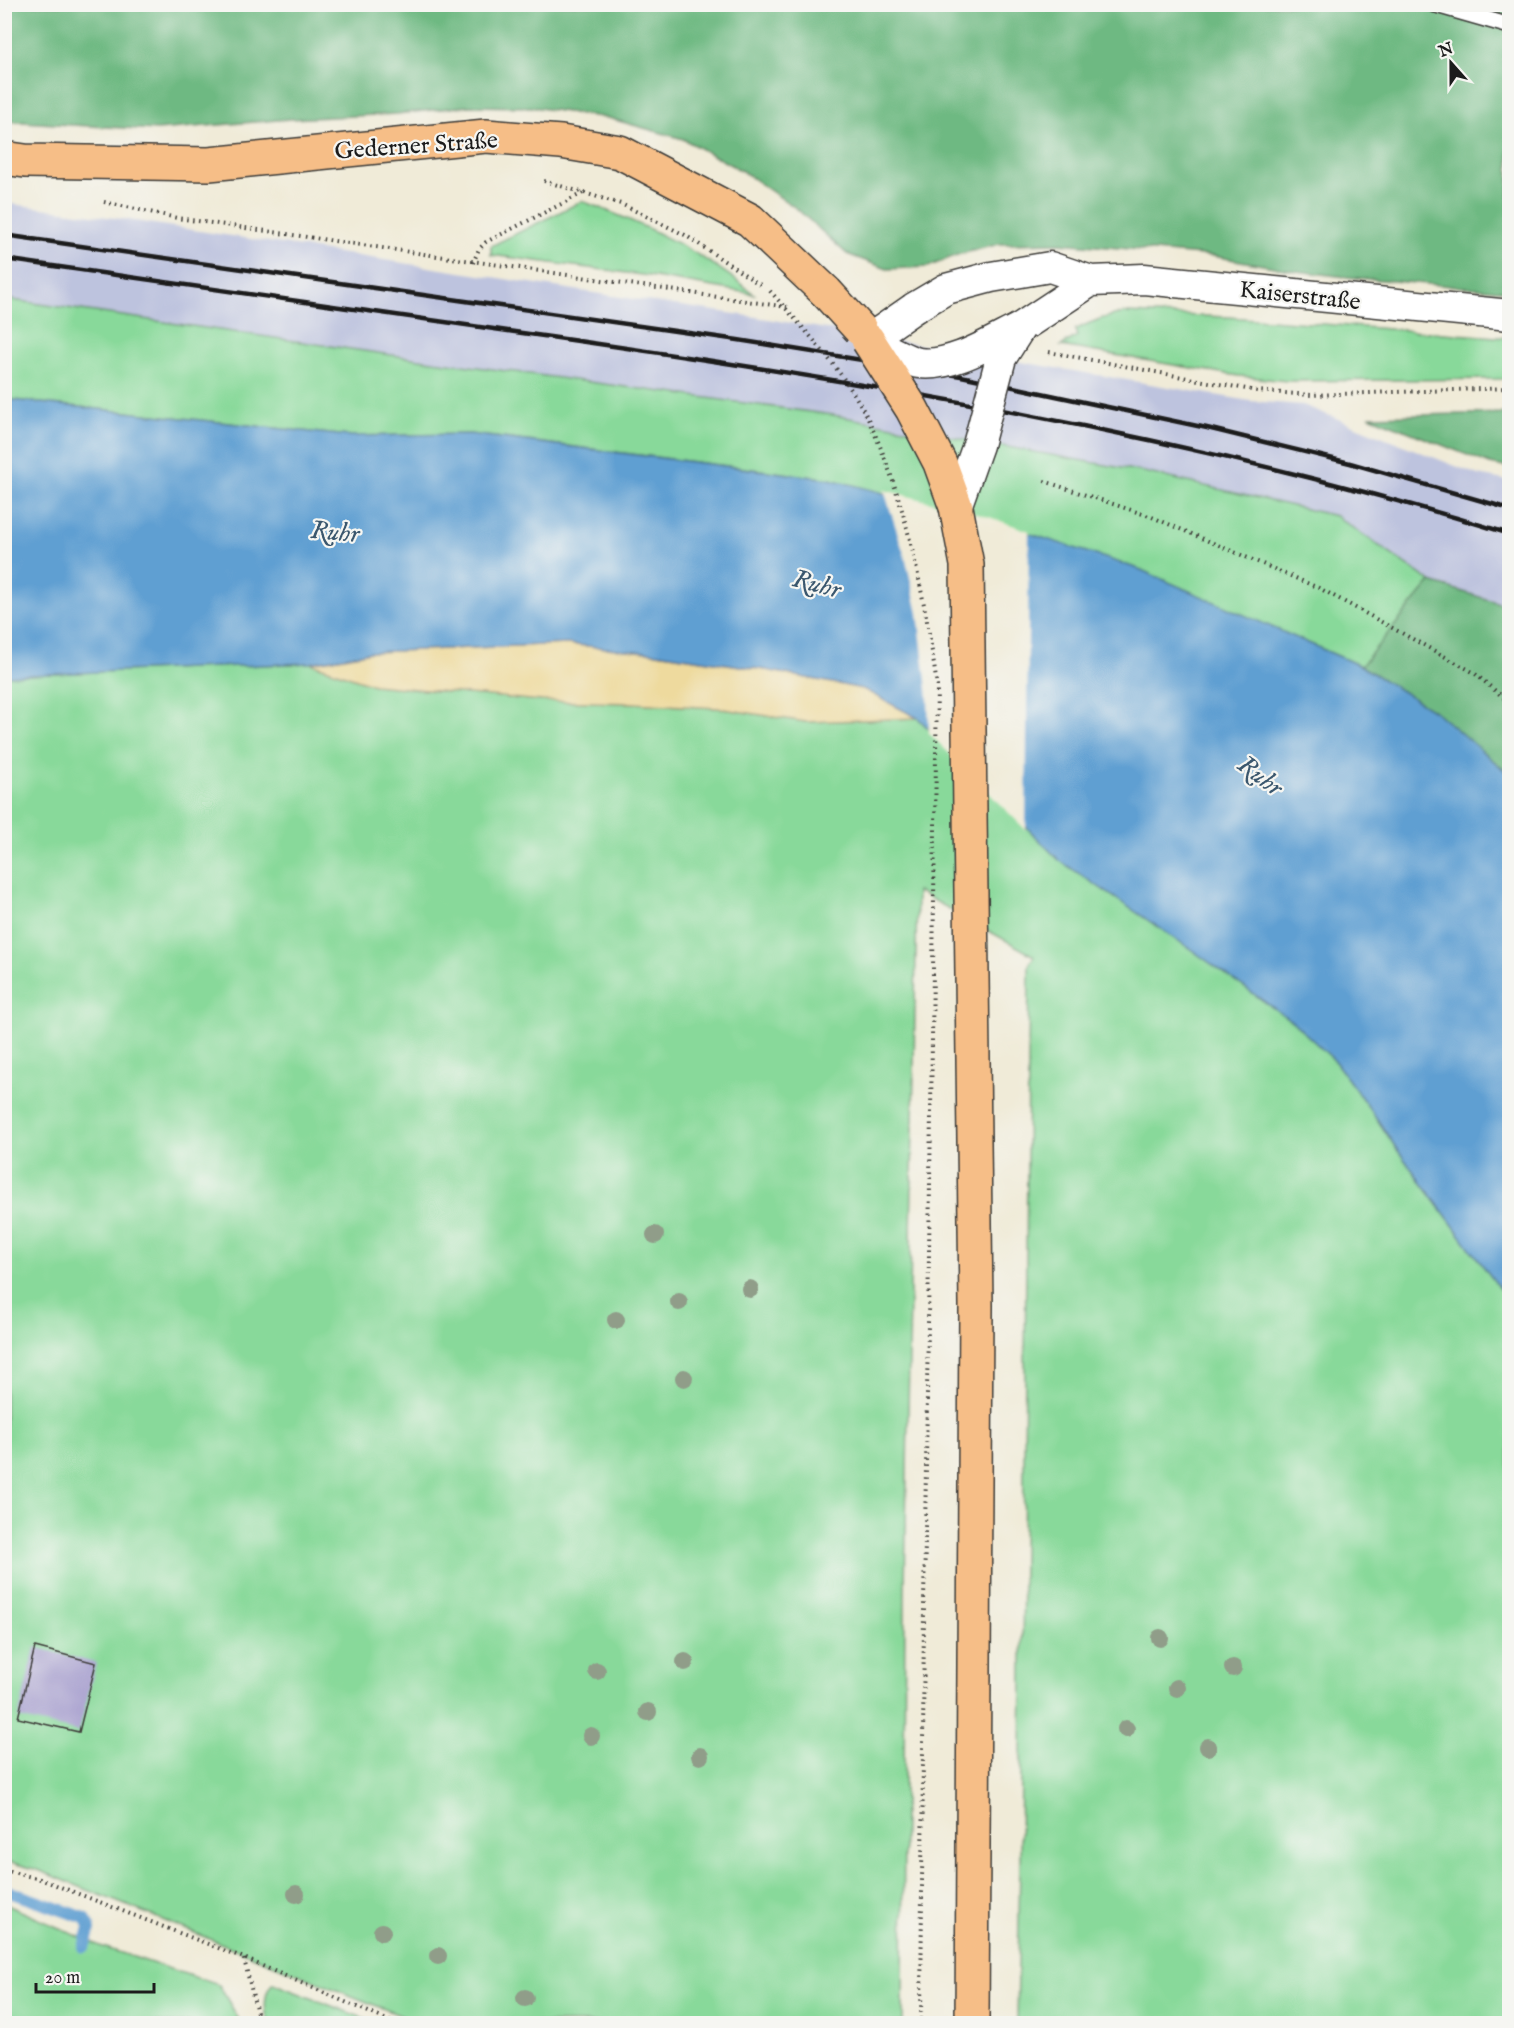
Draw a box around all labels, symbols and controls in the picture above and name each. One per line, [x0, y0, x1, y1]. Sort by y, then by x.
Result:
north arrow [1421, 33, 1481, 93]
text: N [1435, 39, 1457, 63]
street label: Gederner Straße [333, 125, 499, 168]
street label: Kaiserstraße [1238, 275, 1362, 318]
water label: Ruhr [309, 514, 362, 551]
water label: Ruhr [789, 562, 846, 607]
water label: Ruhr [1231, 748, 1290, 805]
scale bar [36, 1956, 154, 1994]
text: 20 m [45, 1967, 80, 1990]

